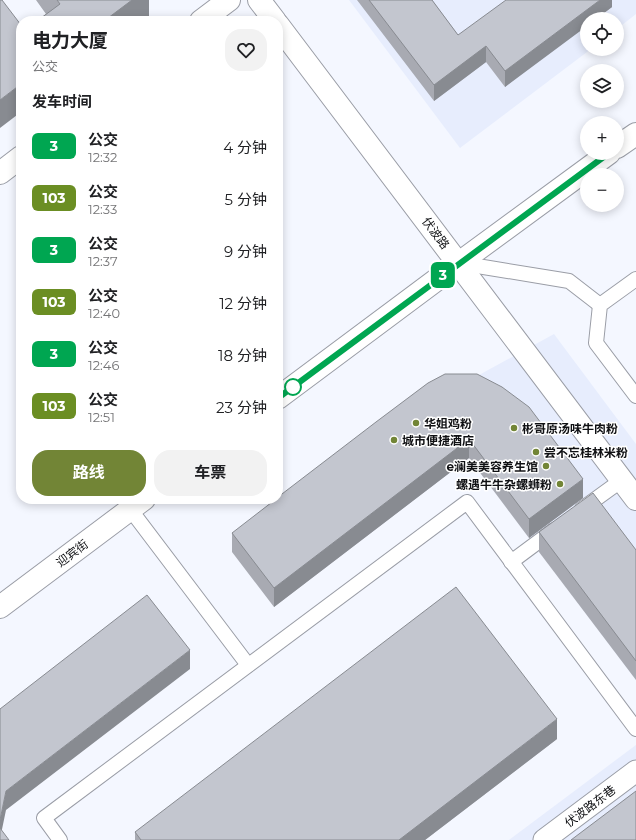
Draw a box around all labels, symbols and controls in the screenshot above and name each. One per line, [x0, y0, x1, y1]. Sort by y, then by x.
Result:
map controls [580, 12, 624, 212]
button: locate [580, 12, 624, 56]
text: 电力大厦 [32, 29, 108, 52]
button: heart [225, 29, 267, 71]
text: 公交 [32, 58, 58, 74]
button: layers [580, 64, 624, 108]
text: 发车时间 [32, 92, 92, 111]
button: + [580, 116, 624, 160]
text: 公交 [88, 130, 118, 149]
text: 3 [50, 137, 58, 155]
text: 4 分钟 [223, 138, 267, 157]
text: 12:32 [88, 149, 117, 165]
button: − [580, 168, 624, 212]
text: 公交 [88, 182, 118, 201]
text: 103 [42, 189, 66, 207]
text: 5 分钟 [225, 190, 267, 209]
text: 12:33 [88, 201, 117, 217]
street label: 伏波路 [419, 214, 453, 252]
text: 公交 [88, 234, 118, 253]
text: 3 [50, 241, 58, 259]
text: 9 分钟 [224, 242, 267, 261]
text: 12:37 [88, 253, 118, 269]
line badge: 3 [430, 262, 456, 288]
text: 3 [439, 266, 447, 284]
text: 公交 [88, 286, 118, 305]
text: 103 [42, 293, 66, 311]
text: 12 分钟 [219, 294, 267, 313]
text: 12:40 [88, 305, 120, 321]
text: 公交 [88, 338, 118, 357]
text: 3 [50, 345, 58, 363]
text: 18 分钟 [218, 346, 267, 365]
text: 12:46 [88, 357, 119, 373]
unlabelled marker [284, 378, 302, 396]
text: 公交 [88, 390, 118, 409]
text: 103 [42, 397, 66, 415]
text: 23 分钟 [216, 398, 267, 417]
text: 12:51 [88, 409, 115, 425]
place label: 华姐鸡粉 [424, 416, 472, 431]
marker: 华姐鸡粉 [411, 418, 421, 428]
place label: 彬哥原汤味牛肉粉 [522, 421, 618, 436]
marker: 彬哥原汤味牛肉粉 [509, 423, 519, 433]
place label: 城市便捷酒店 [402, 433, 474, 448]
marker: 城市便捷酒店 [389, 435, 399, 445]
place label: 尝不忘桂林米粉 [544, 445, 628, 460]
marker: 尝不忘桂林米粉 [531, 447, 541, 457]
button: 路线 [32, 450, 146, 496]
button: 车票 [154, 450, 267, 496]
place label: e澜美美容养生馆 [446, 459, 538, 474]
marker: e澜美美容养生馆 [541, 461, 551, 471]
place label: 螺遇牛牛杂螺蛳粉 [456, 477, 552, 492]
marker: 螺遇牛牛杂螺蛳粉 [555, 479, 565, 489]
street label: 迎宾街 [53, 536, 91, 570]
street label: 伏波路东巷 [562, 782, 618, 830]

